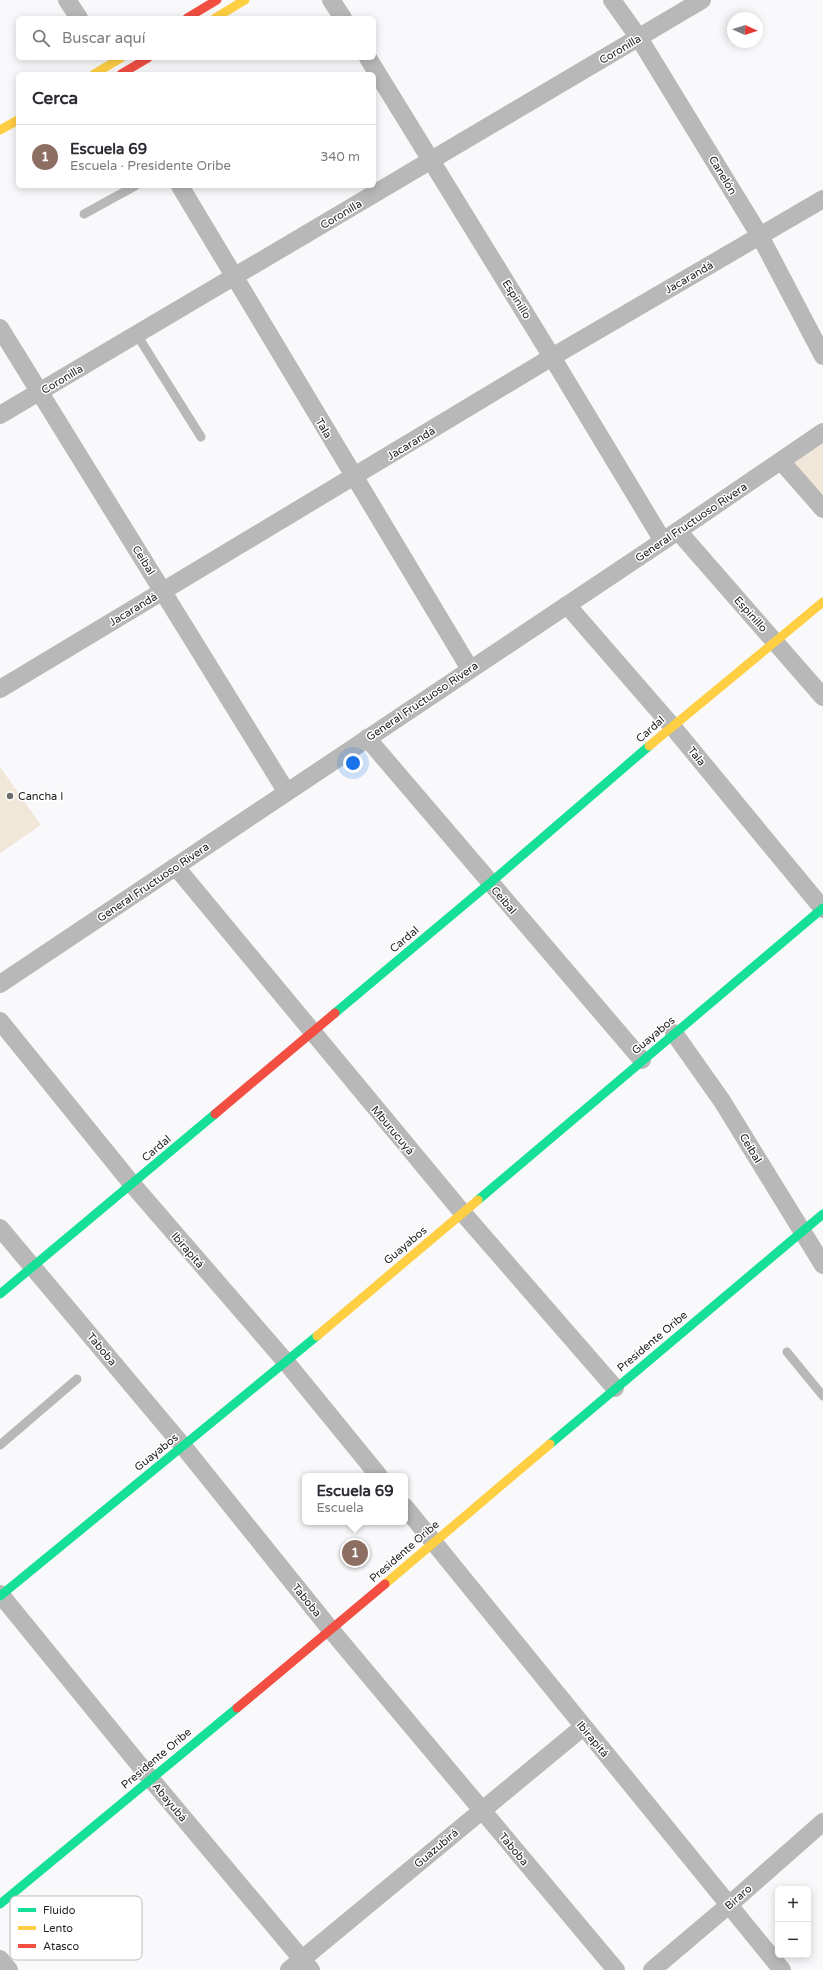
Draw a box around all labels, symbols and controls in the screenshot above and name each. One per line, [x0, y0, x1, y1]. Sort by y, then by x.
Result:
north arrow [727, 12, 763, 48]
search box [16, 16, 376, 60]
icon: search [30, 27, 52, 49]
text: Buscar aquí [62, 29, 145, 47]
street label: Coronilla [597, 32, 643, 67]
text: Cerca [32, 88, 78, 109]
text: Escuela 69 [70, 140, 147, 158]
text: 1 [41, 149, 49, 165]
text: 340 m [320, 149, 360, 165]
street label: Canelón [706, 154, 739, 197]
text: Escuela · Presidente Oribe [70, 158, 231, 174]
street label: Coronilla [318, 197, 364, 232]
street label: Jacarandá [663, 258, 716, 296]
street label: Espinillo [500, 277, 534, 321]
street label: Coronilla [39, 362, 85, 397]
street label: Tala [313, 416, 335, 441]
street label: Jacarandá [385, 424, 438, 463]
street label: General Fructuoso Rivera [633, 480, 750, 565]
street label: Ceibal [130, 543, 158, 577]
street label: Jacarandá [107, 590, 160, 629]
street label: Espinillo [731, 594, 770, 635]
street label: General Fructuoso Rivera [364, 659, 481, 744]
street label: Cardal [633, 713, 667, 745]
street label: Tala [685, 744, 708, 769]
your location [343, 753, 363, 773]
place label: Cancha I [18, 790, 63, 803]
marker: Cancha I [5, 791, 15, 801]
street label: General Fructuoso Rivera [95, 840, 212, 925]
street label: Ceibal [488, 884, 519, 917]
street label: Cardal [387, 924, 421, 955]
street label: Guayabos [629, 1014, 677, 1057]
street label: Mburucuyá [368, 1103, 417, 1157]
street label: Ceibal [737, 1131, 764, 1165]
street label: Cardal [139, 1133, 173, 1164]
street label: Guayabos [381, 1224, 429, 1267]
street label: Ibirapitá [169, 1230, 207, 1271]
street label: Presidente Oribe [615, 1308, 690, 1374]
street label: Taboba [84, 1330, 119, 1368]
street label: Guayabos [132, 1431, 181, 1474]
popup [302, 1473, 408, 1525]
text: Escuela 69 [316, 1482, 394, 1500]
text: Escuela [316, 1500, 364, 1516]
street label: Presidente Oribe [367, 1518, 442, 1585]
pin: 1 [342, 1538, 368, 1568]
street label: Taboba [289, 1581, 324, 1619]
street label: Ibirapitá [574, 1719, 611, 1760]
street label: Presidente Oribe [119, 1725, 194, 1791]
street label: Abayubá [150, 1780, 190, 1824]
street label: Guazubirá [412, 1826, 461, 1871]
street label: Taboba [496, 1830, 531, 1868]
street label: Biraro [722, 1882, 755, 1913]
map controls [775, 1886, 811, 1958]
button: + [775, 1886, 811, 1922]
legend [10, 1896, 142, 1960]
text: Fluido [43, 1904, 76, 1917]
text: Lento [43, 1922, 73, 1935]
button: − [775, 1922, 811, 1958]
text: Atasco [43, 1940, 79, 1953]

